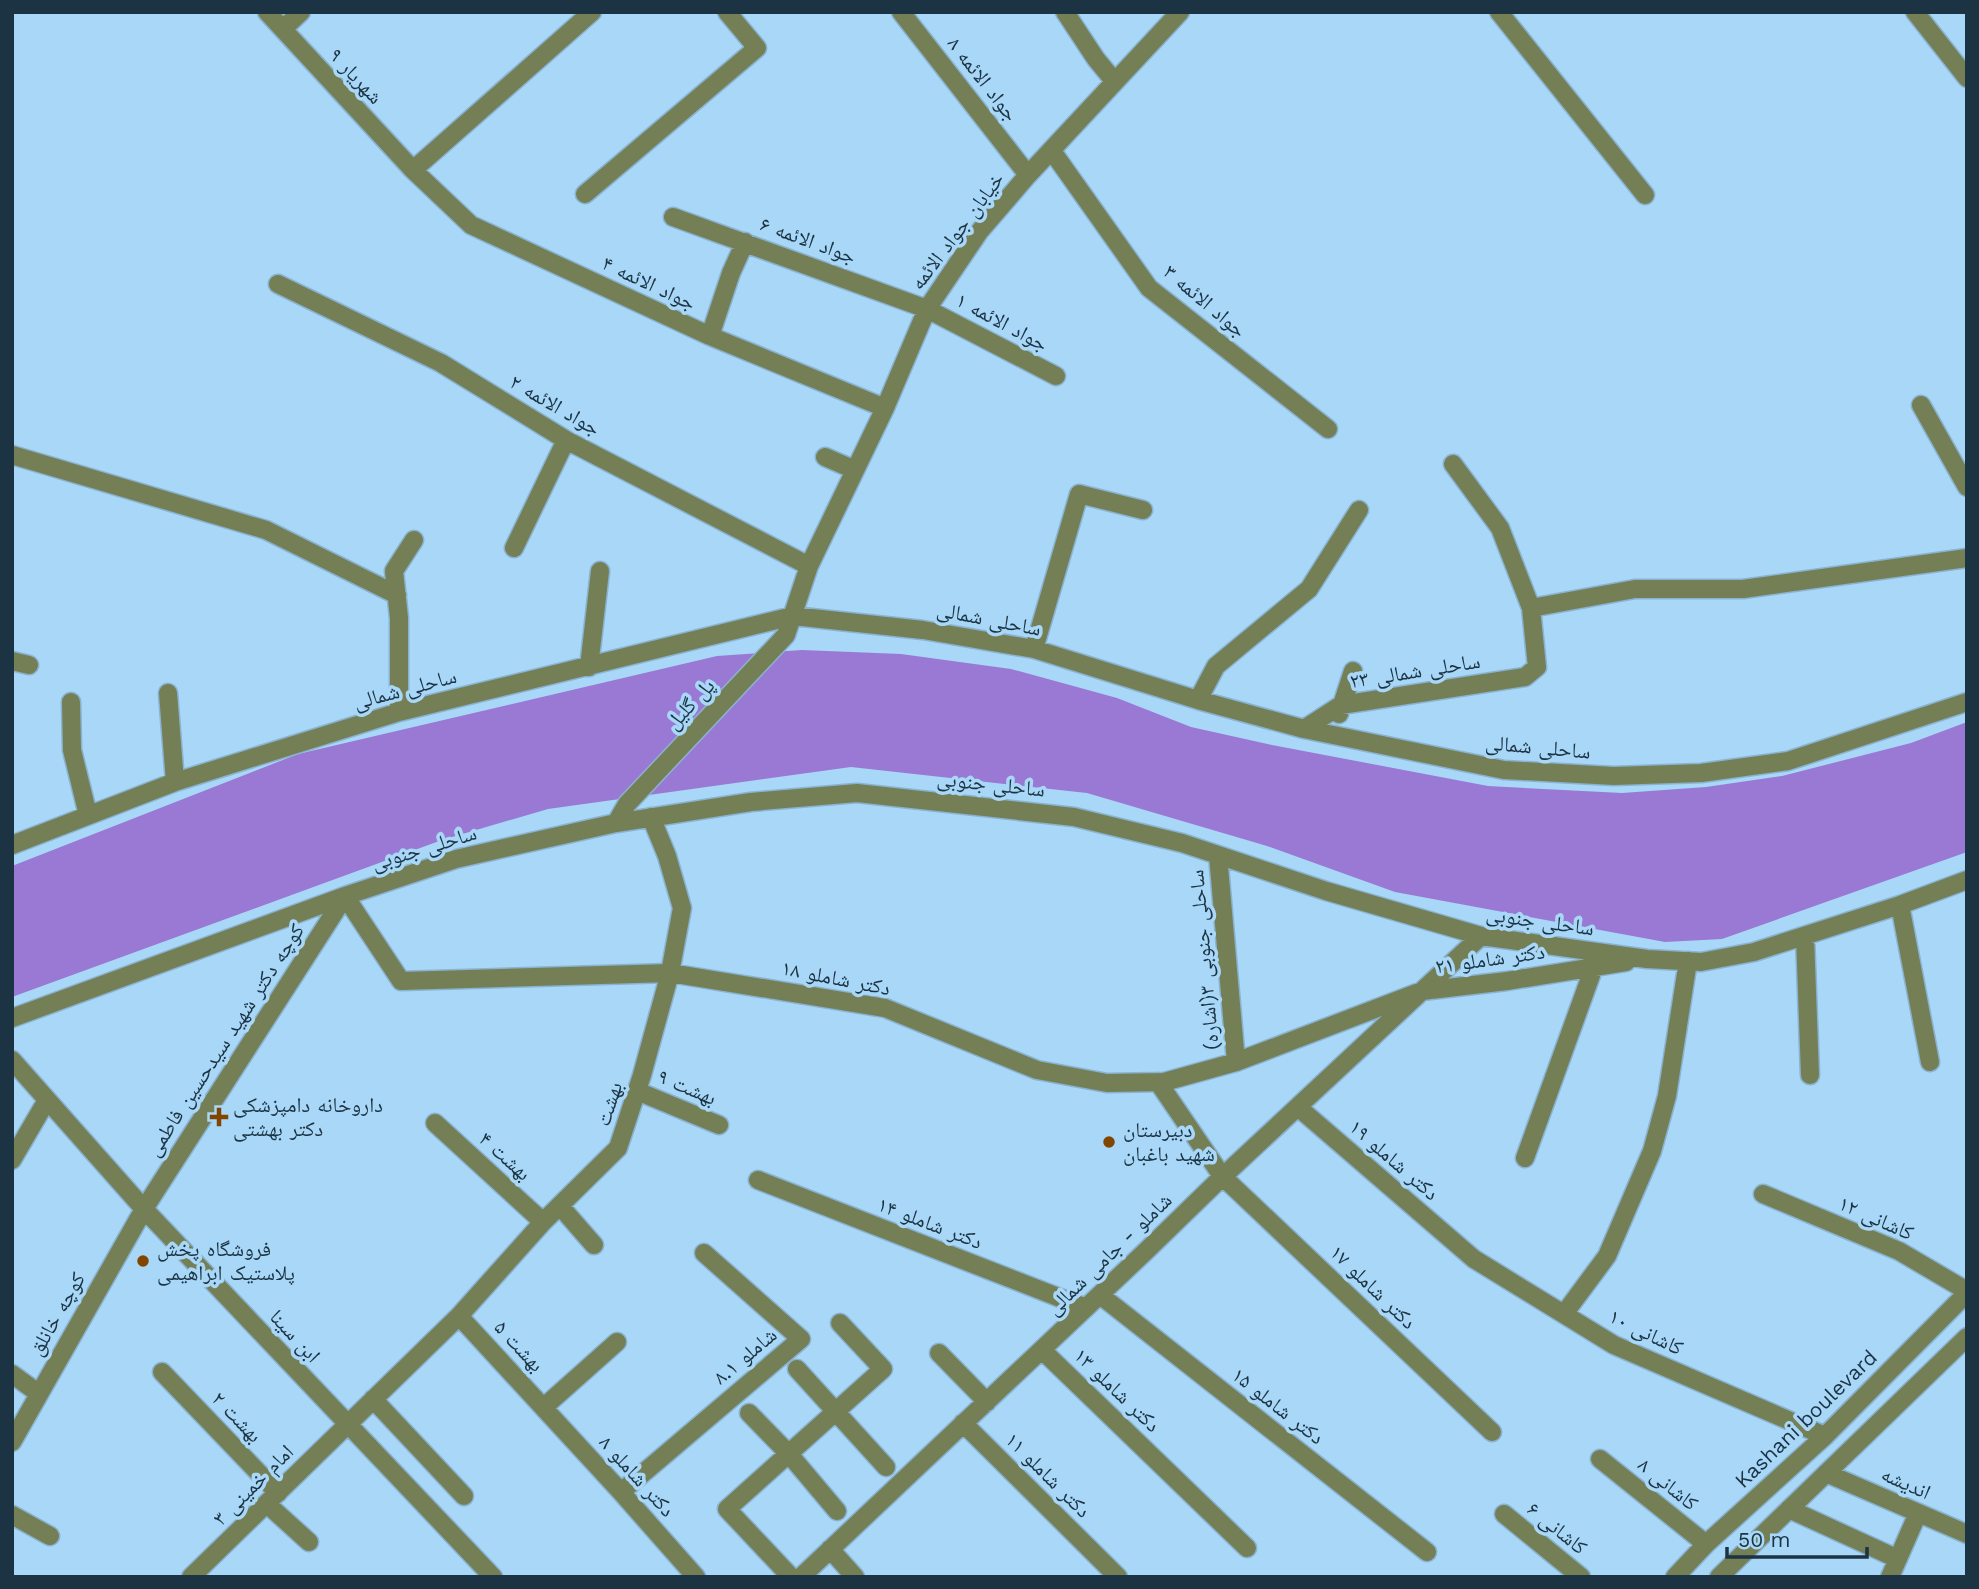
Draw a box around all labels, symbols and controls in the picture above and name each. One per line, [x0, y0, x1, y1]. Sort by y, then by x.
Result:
street label: جواد الائمه ۸ [943, 31, 1024, 126]
street label: شهریار ۹ [324, 42, 389, 109]
street label: خیابان جواد الائمه [904, 167, 1009, 294]
street label: جواد الائمه ۶ [757, 211, 860, 268]
street label: جواد الائمه ۴ [598, 250, 700, 315]
street label: جواد الائمه ۳ [1159, 259, 1252, 342]
street label: جواد الائمه ۱ [952, 287, 1052, 356]
street label: جواد الائمه ۲ [506, 369, 605, 441]
street label: ساحلی شمالی [935, 596, 1043, 642]
street label: ساحلی شمالی ۲۳ [1348, 648, 1482, 694]
street label: ساحلی شمالی [350, 663, 460, 715]
street label: پل گلیل [660, 673, 720, 735]
street label: ساحلی شمالی [1484, 729, 1592, 765]
street label: ساحلی جنوبی [936, 765, 1046, 803]
street label: ساحلی جنوبی [368, 820, 480, 876]
street label: ساحلی جنوبی ۳(اشاره) [1183, 869, 1225, 1051]
street label: ساحلی جنوبی [1484, 901, 1596, 941]
street label: کوچه دکتر شهید سیدحسین فاطمی [140, 918, 310, 1161]
street label: دکتر شاملو ۲۱ [1434, 938, 1546, 979]
street label: دکتر شاملو ۱۸ [780, 955, 893, 1000]
street label: بهشت ۹ [654, 1063, 720, 1110]
street label: بهشت [590, 1079, 627, 1129]
place label: داروخانه دامپزشکی دکتر بهشتی [233, 1092, 383, 1142]
marker: داروخانه دامپزشکی دکتر بهشتی [211, 1109, 227, 1125]
street label: دکتر شاملو ۱۹ [1344, 1114, 1444, 1205]
place label: دبیرستان شهید باغبان [1123, 1117, 1215, 1166]
street label: بهشت ۴ [474, 1126, 537, 1185]
marker: دبیرستان شهید باغبان [1101, 1134, 1117, 1150]
street label: شاملو - جامی شمالی [1041, 1187, 1177, 1321]
street label: کاشانی ۱۲ [1834, 1190, 1918, 1246]
street label: دکتر شاملو ۱۴ [874, 1191, 986, 1254]
place label: فروشگاه پخش پلاستیک ابراهیمی [157, 1236, 295, 1286]
street label: دکتر شاملو ۱۷ [1325, 1239, 1422, 1334]
marker: فروشگاه پخش پلاستیک ابراهیمی [135, 1253, 151, 1269]
street label: کوچه خانلق [23, 1268, 91, 1360]
street label: کاشانی ۱۰ [1605, 1303, 1688, 1361]
street label: ابن سینا [264, 1304, 326, 1368]
street label: بهشت ۵ [489, 1315, 549, 1377]
street label: شاملو ۸.۱ [708, 1322, 782, 1389]
street label: دکتر شاملو ۱۳ [1069, 1342, 1166, 1437]
street label: Kashani boulevard [1729, 1344, 1882, 1493]
street label: دکتر شاملو ۱۵ [1227, 1362, 1329, 1449]
street label: بهشت ۲ [207, 1386, 268, 1447]
street label: دکتر شاملو ۱۱ [1001, 1427, 1096, 1522]
street label: دکتر شاملو ۸ [594, 1430, 680, 1522]
street label: امام خمینی ۳ [207, 1439, 300, 1532]
street label: کاشانی ۸ [1633, 1452, 1704, 1516]
street label: اندیشه [1878, 1461, 1935, 1504]
street label: کاشانی ۶ [1522, 1496, 1593, 1560]
scale bar [1727, 1516, 1867, 1560]
text: 50 m [1738, 1527, 1790, 1552]

